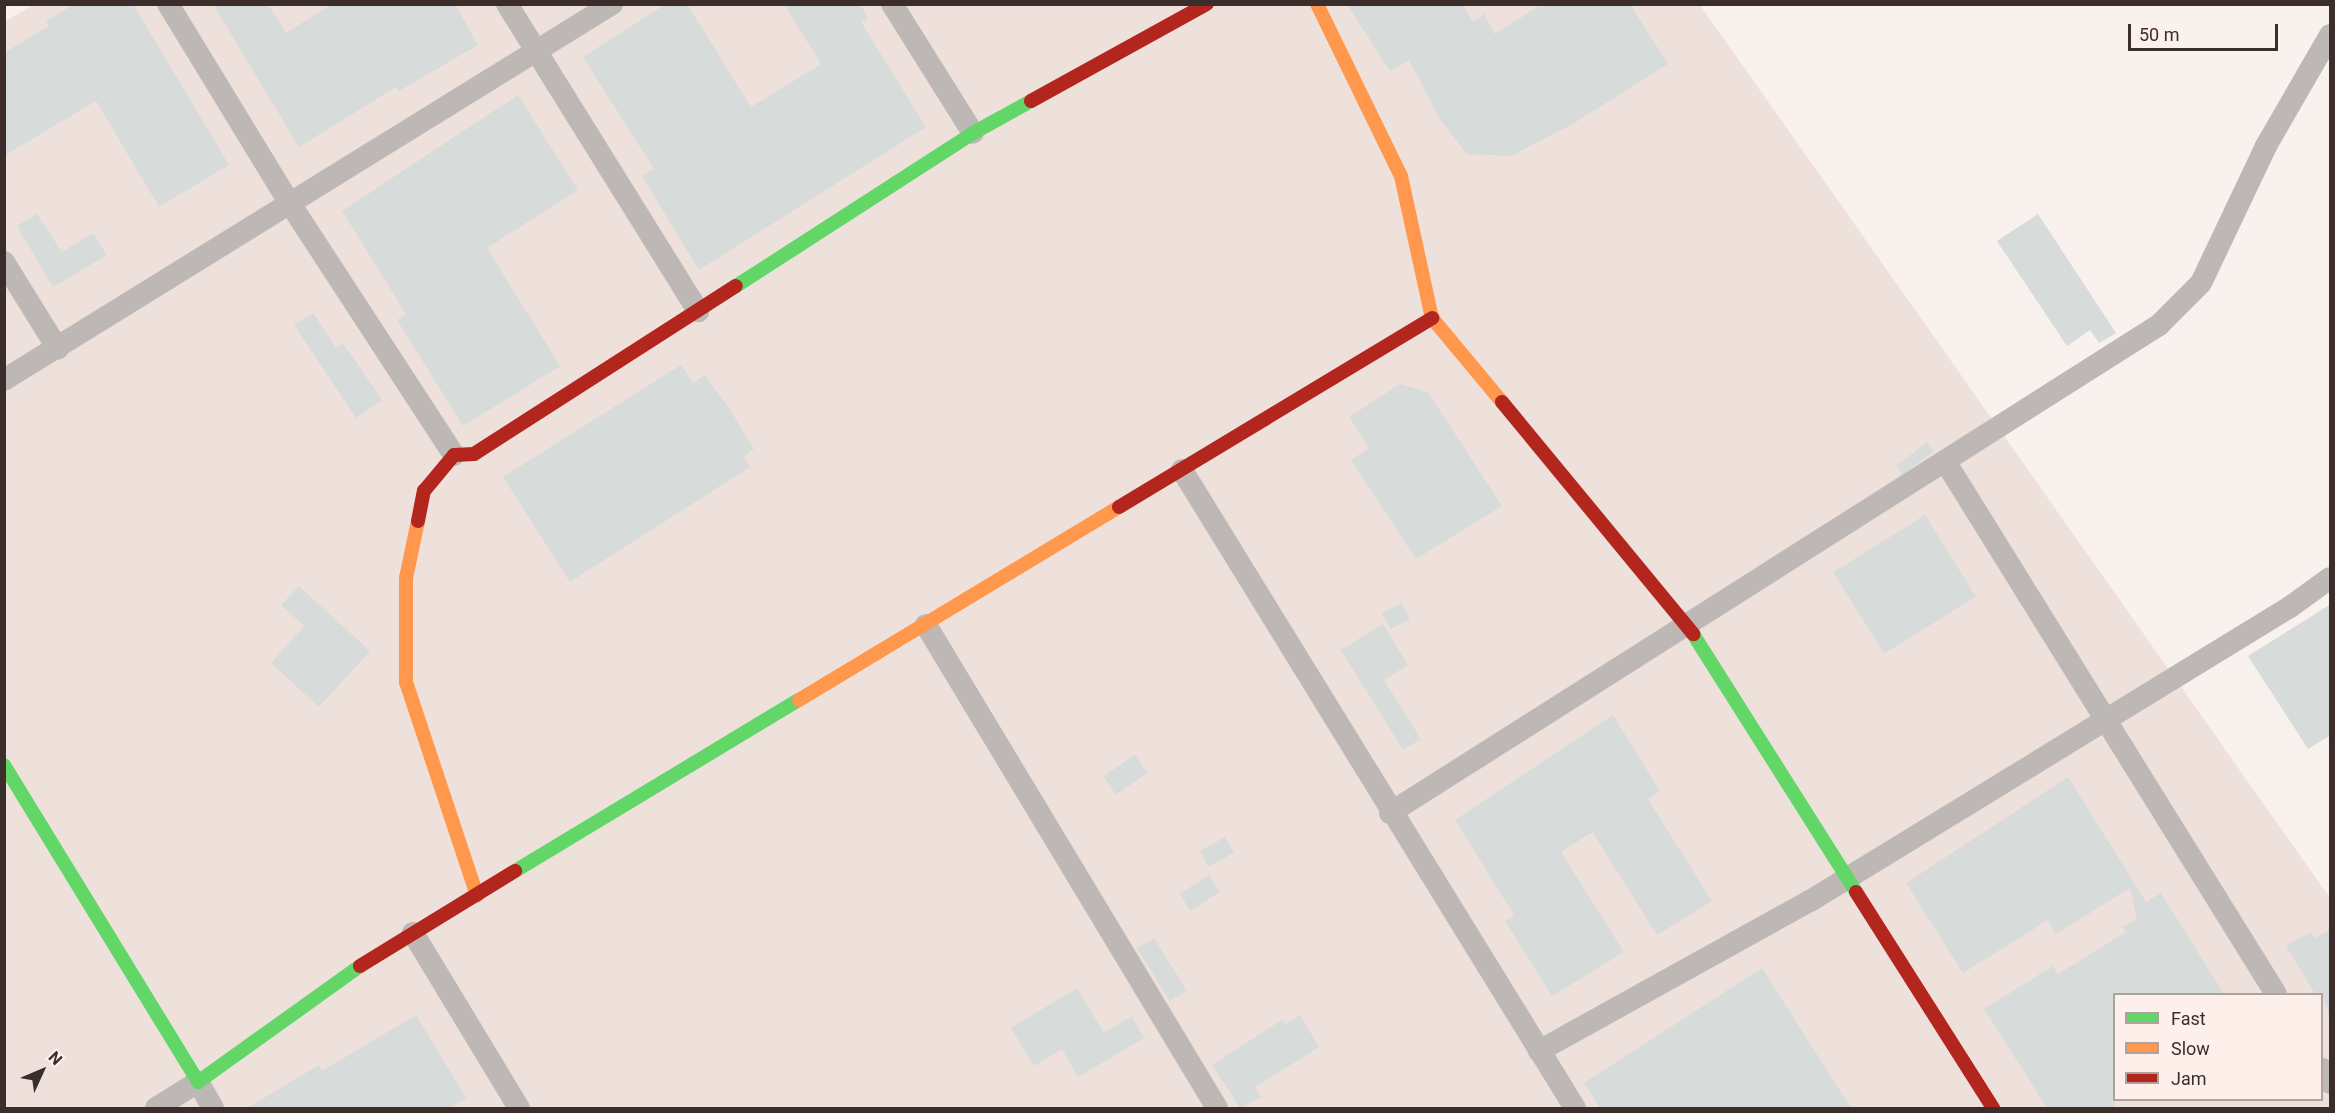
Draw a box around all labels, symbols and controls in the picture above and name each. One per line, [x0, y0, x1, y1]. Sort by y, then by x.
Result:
scale bar [2131, 12, 2281, 50]
text: 50 m [2139, 24, 2179, 45]
legend [2113, 993, 2323, 1101]
text: Fast [2171, 1008, 2206, 1029]
text: Slow [2171, 1038, 2210, 1059]
north arrow [12, 1041, 72, 1101]
text: N [45, 1047, 66, 1069]
text: Jam [2171, 1068, 2207, 1089]

